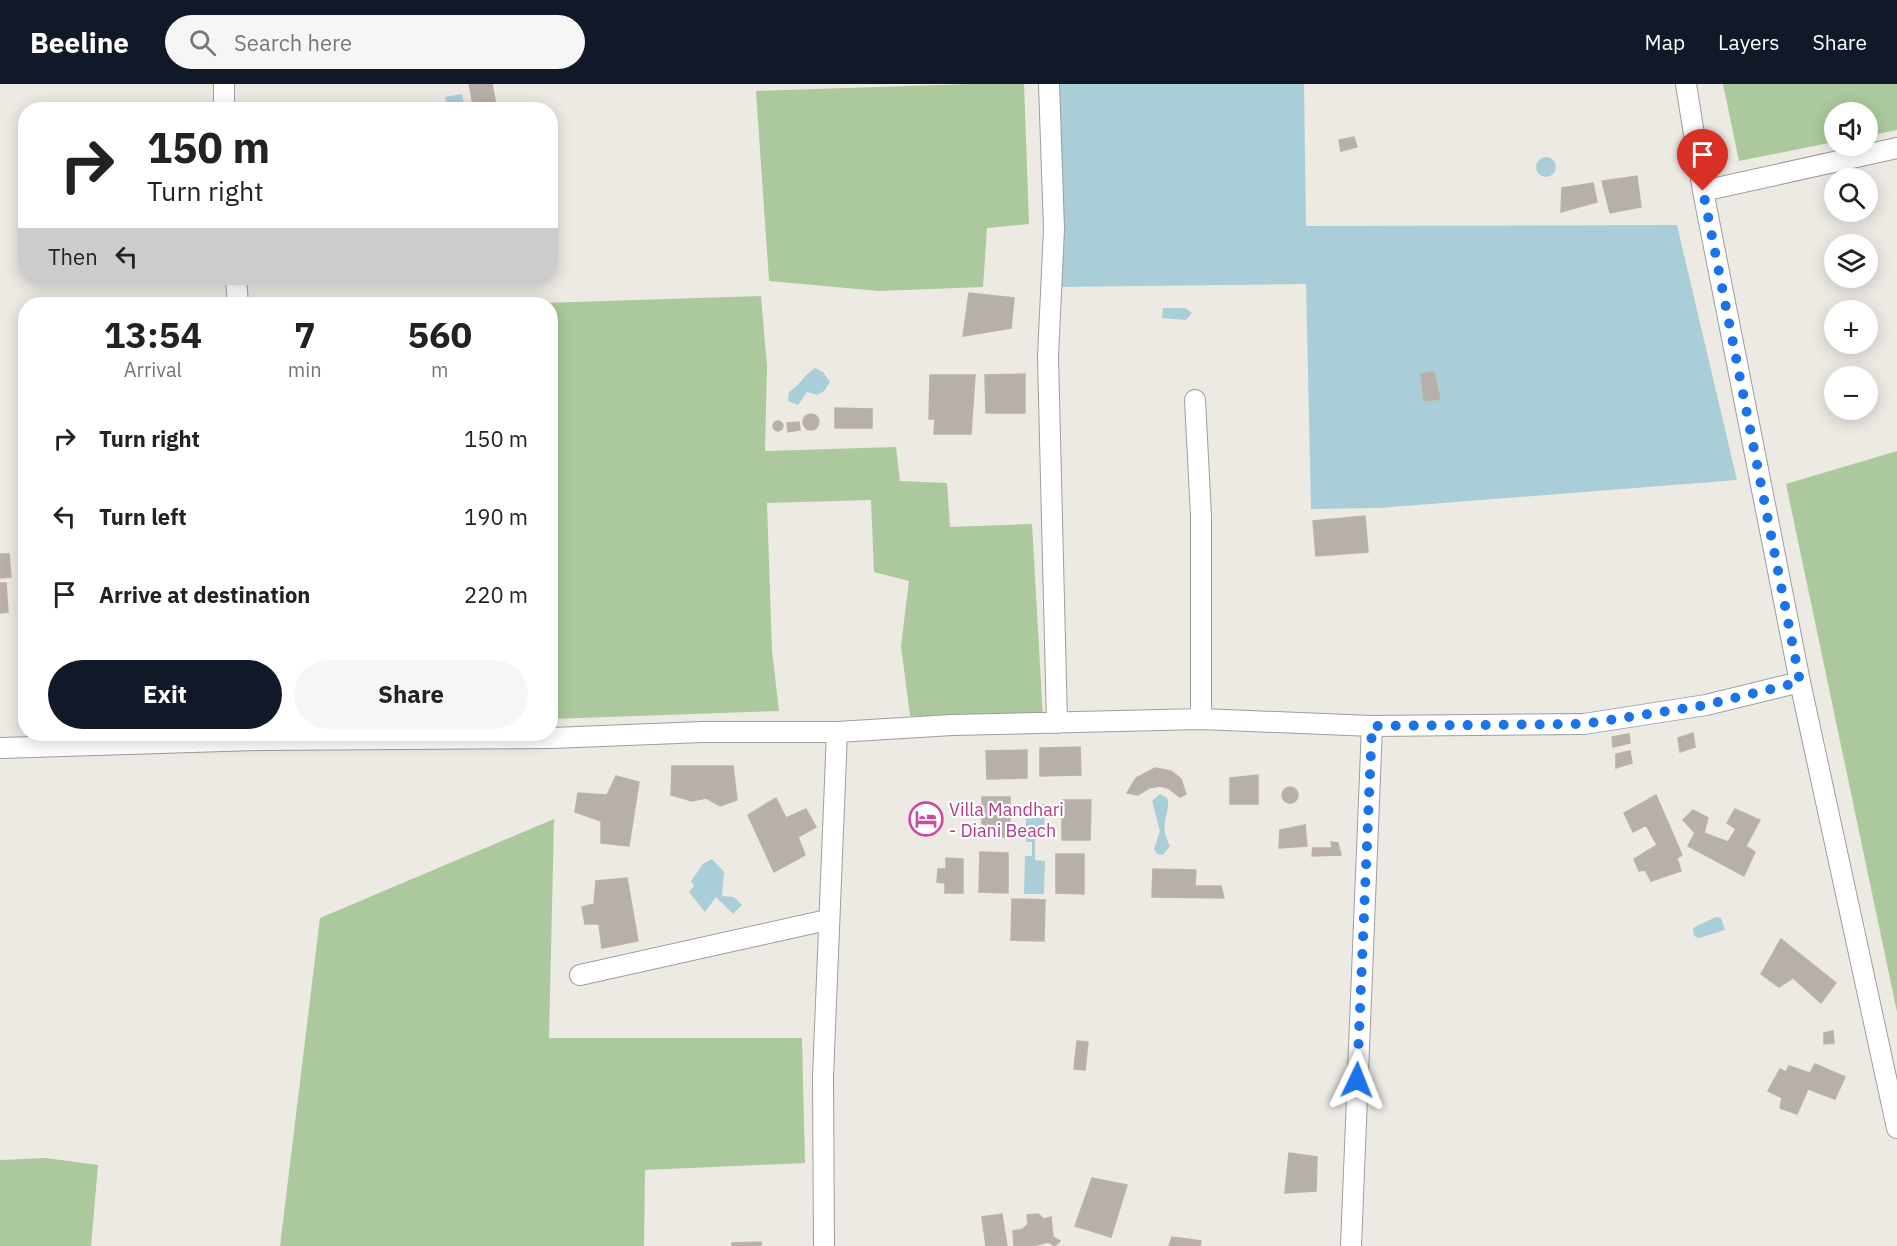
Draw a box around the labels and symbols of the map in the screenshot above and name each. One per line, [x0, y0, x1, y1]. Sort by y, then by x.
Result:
pin [1677, 129, 1728, 191]
place label: Villa Mandhari - Diani Beach [949, 798, 1064, 842]
hotel icon: Villa Mandhari - Diani Beach [908, 801, 944, 837]
position arrow [1325, 1048, 1389, 1112]

